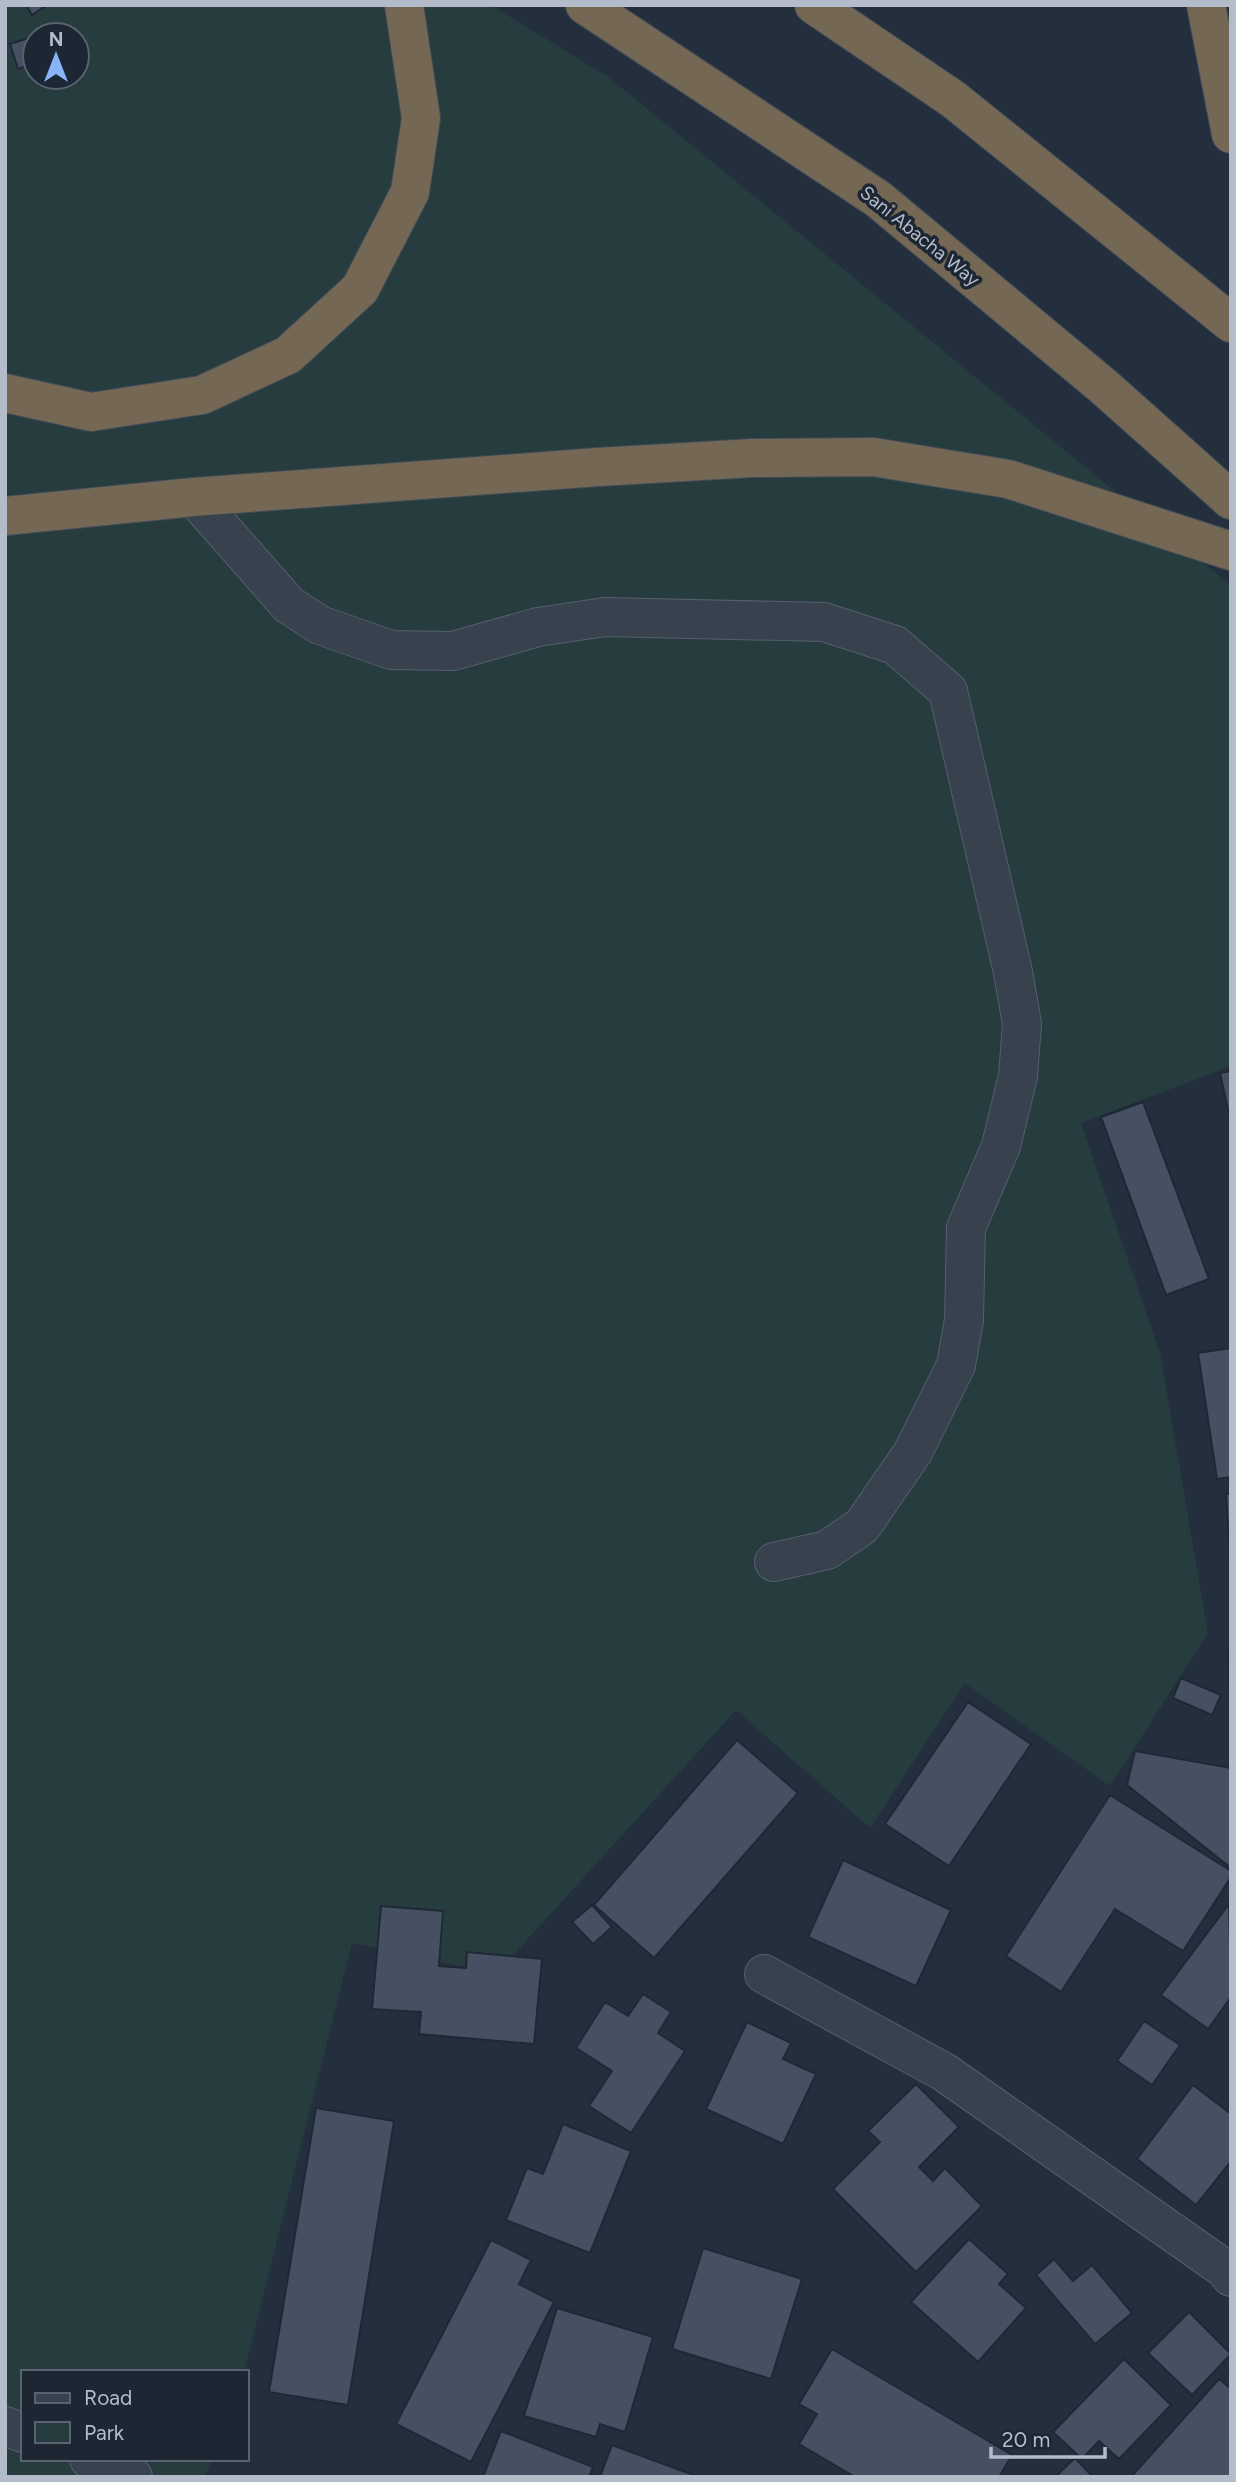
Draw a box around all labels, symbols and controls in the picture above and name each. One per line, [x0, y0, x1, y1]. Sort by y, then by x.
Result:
north arrow [21, 21, 91, 91]
text: N [49, 28, 63, 51]
street label: Sani Abacha Way [856, 181, 984, 291]
legend [21, 2370, 248, 2461]
text: Road [84, 2385, 132, 2410]
scale bar [991, 2416, 1105, 2460]
text: Park [84, 2420, 125, 2445]
text: 20 m [1002, 2427, 1050, 2452]

